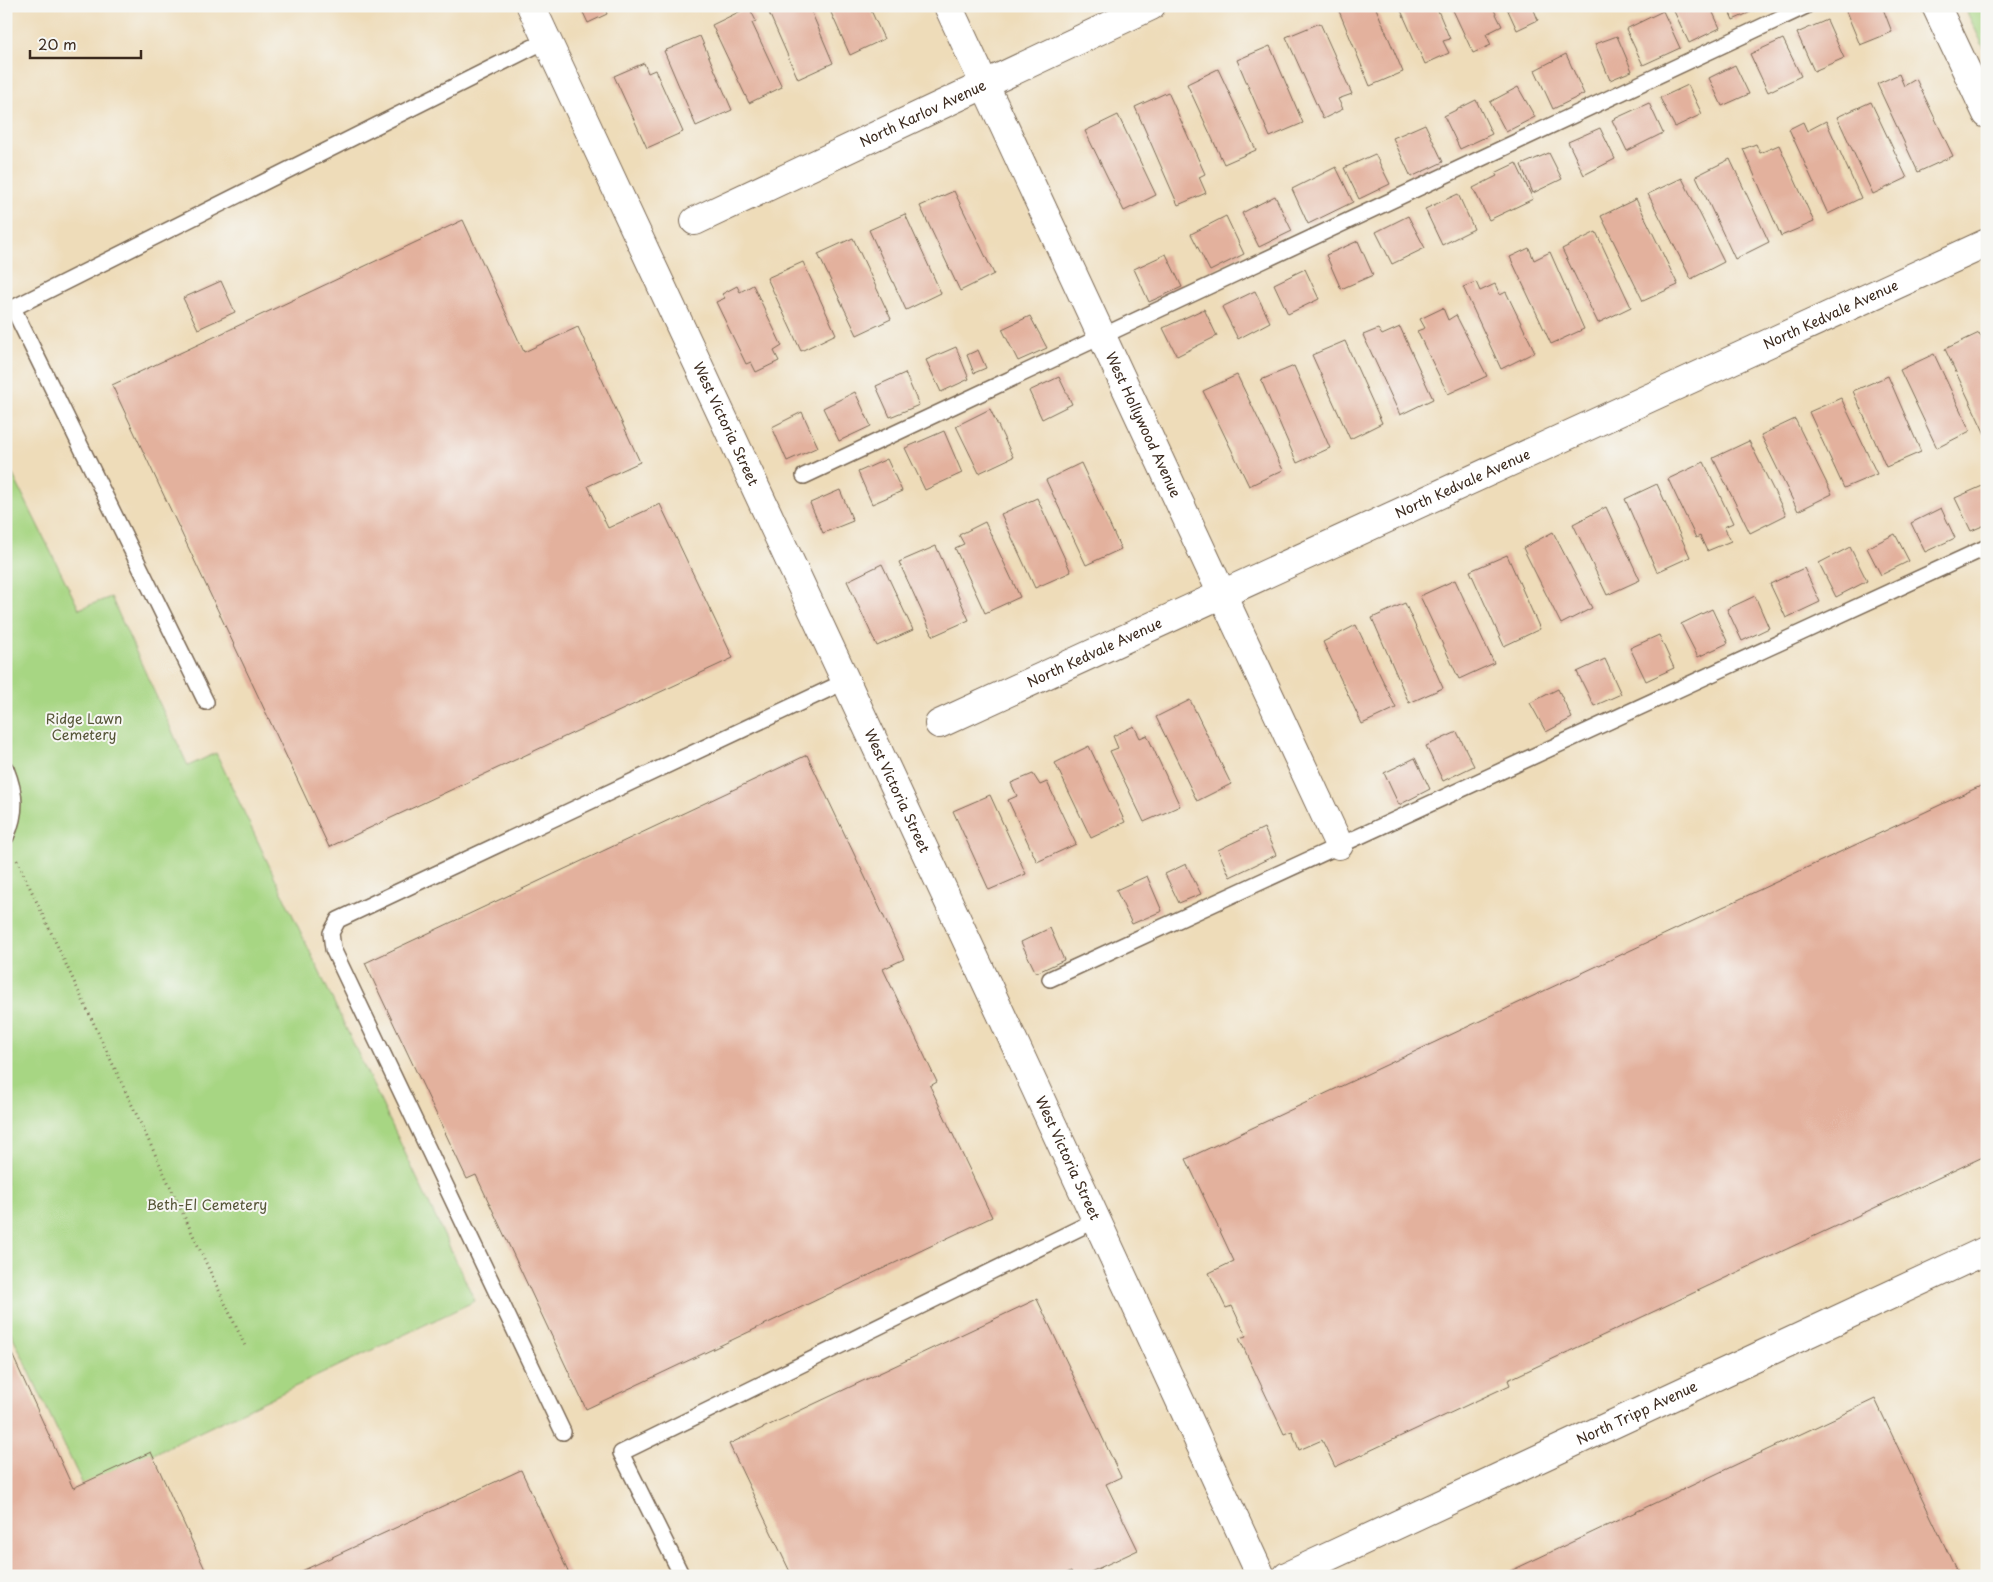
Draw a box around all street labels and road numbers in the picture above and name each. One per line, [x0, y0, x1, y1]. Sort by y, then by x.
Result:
street label: North Karlov Avenue [856, 74, 990, 152]
street label: North Kedvale Avenue [1760, 274, 1901, 354]
street label: West Hollywood Avenue [1101, 348, 1187, 501]
street label: West Victoria Street [688, 358, 764, 489]
street label: North Kedvale Avenue [1391, 443, 1533, 523]
street label: North Kedvale Avenue [1023, 612, 1165, 692]
street label: West Victoria Street [859, 725, 935, 856]
street label: West Victoria Street [1030, 1092, 1106, 1224]
street label: North Tripp Avenue [1573, 1375, 1701, 1450]

